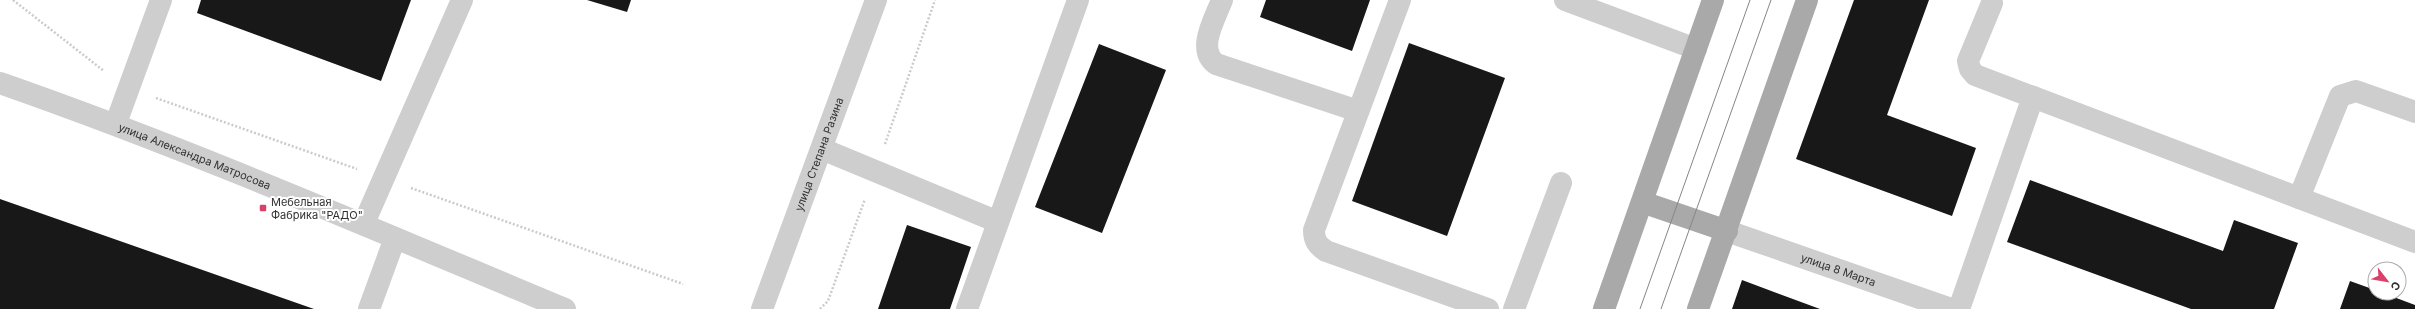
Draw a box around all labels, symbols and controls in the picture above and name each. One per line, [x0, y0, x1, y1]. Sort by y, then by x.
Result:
street label: улица Степана Разина [792, 95, 846, 213]
street label: улица Александра Матросова [116, 120, 273, 193]
place label: Мебельная Фабрика "РАДО" [271, 195, 363, 222]
marker: Мебельная Фабрика "РАДО" [258, 203, 268, 213]
street label: улица 8 Марта [1799, 250, 1878, 289]
north arrow [2367, 261, 2407, 301]
text: С [2387, 279, 2404, 293]

